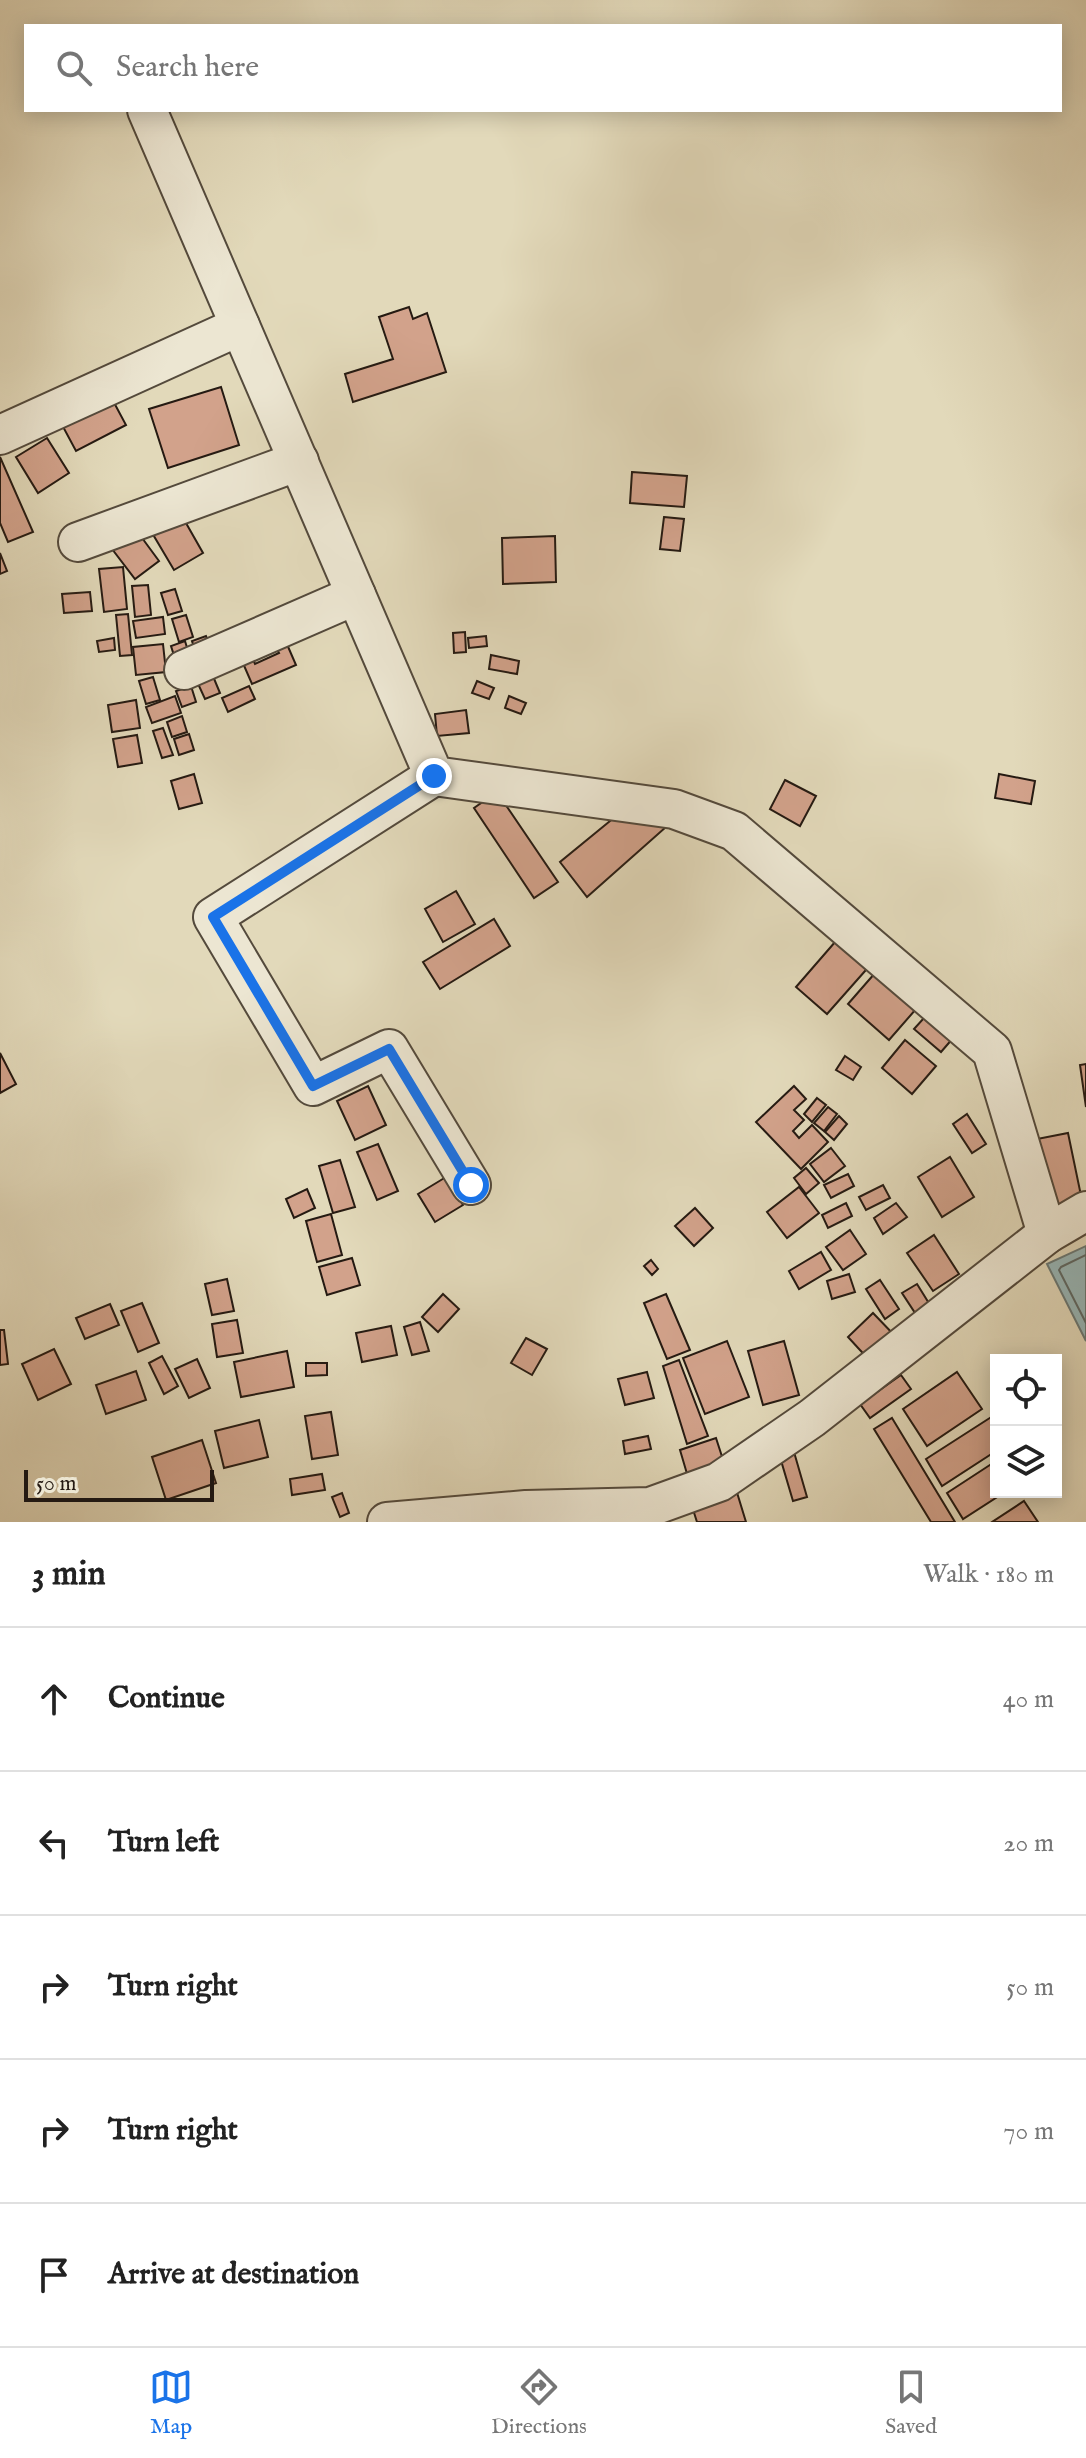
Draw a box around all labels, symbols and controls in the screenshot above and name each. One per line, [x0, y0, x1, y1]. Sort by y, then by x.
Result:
search box [24, 24, 1062, 112]
icon: search [52, 46, 96, 90]
text: Search here [116, 49, 259, 87]
route end [416, 758, 452, 794]
route start [453, 1167, 489, 1203]
map controls [990, 1354, 1062, 1498]
button: locate [990, 1354, 1062, 1426]
button: layers [990, 1426, 1062, 1498]
scale bar [24, 1466, 214, 1502]
text: 50 m [36, 1470, 77, 1498]
text: 3 min [32, 1553, 106, 1596]
text: Walk · 180 m [923, 1558, 1054, 1591]
icon: ahead [32, 1677, 76, 1721]
text: Continue [108, 1680, 225, 1718]
text: 40 m [1003, 1683, 1054, 1716]
icon: left [32, 1821, 76, 1865]
text: Turn left [108, 1824, 219, 1862]
text: 20 m [1003, 1827, 1054, 1860]
icon: right [32, 1965, 76, 2009]
text: Turn right [108, 1968, 238, 2006]
text: 50 m [1006, 1971, 1054, 2004]
icon: right [32, 2109, 76, 2153]
text: Turn right [108, 2112, 238, 2150]
text: 70 m [1003, 2115, 1054, 2148]
icon: arrive [32, 2253, 76, 2297]
text: Arrive at destination [108, 2256, 359, 2294]
tab: Map [149, 2365, 193, 2441]
tab: Directions [491, 2365, 587, 2441]
tab: Saved [885, 2365, 937, 2441]

